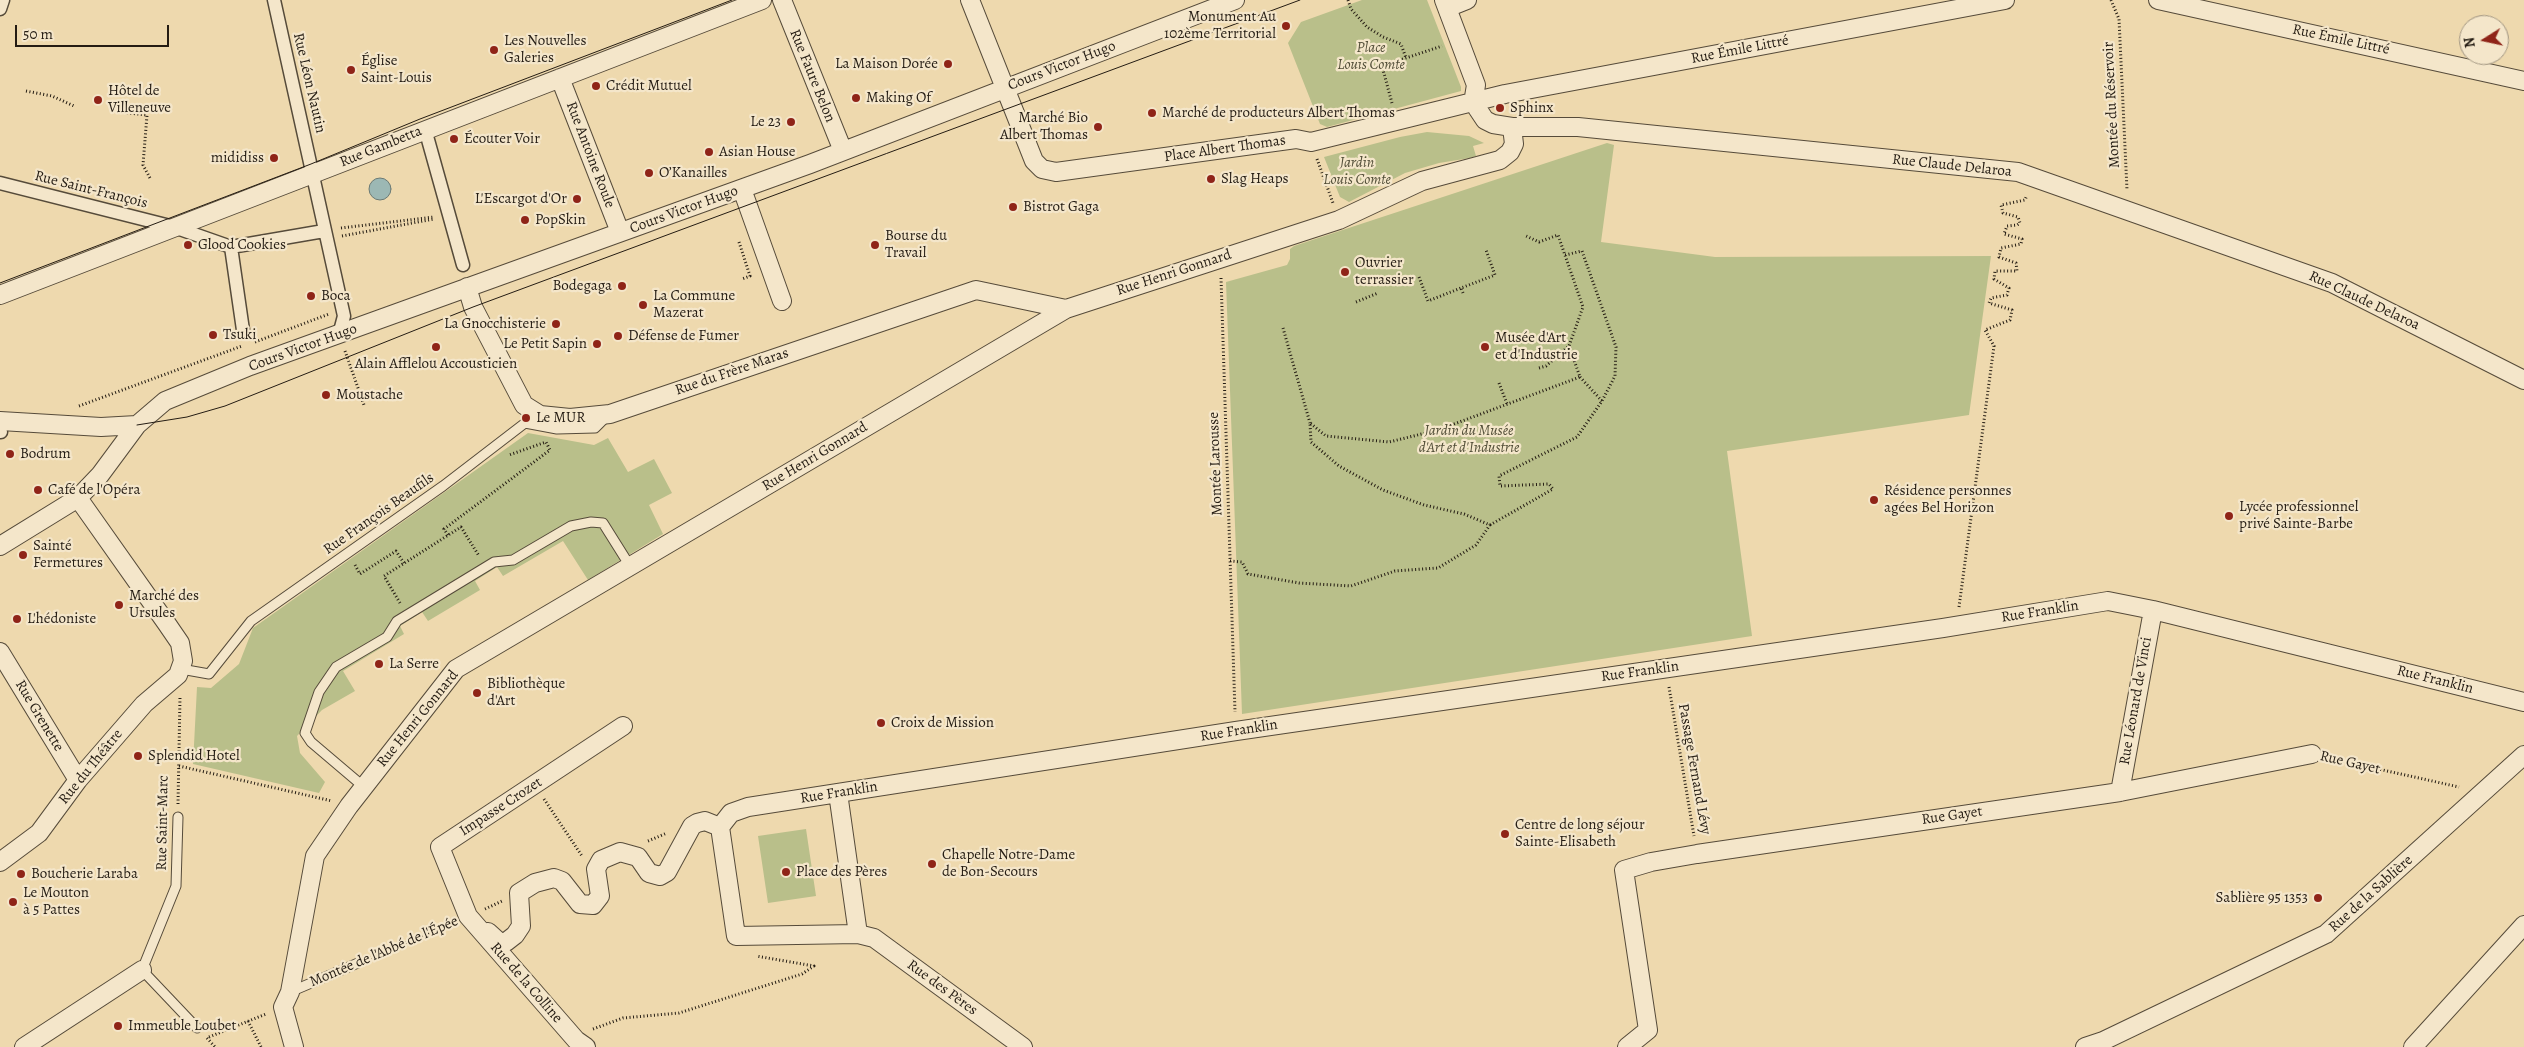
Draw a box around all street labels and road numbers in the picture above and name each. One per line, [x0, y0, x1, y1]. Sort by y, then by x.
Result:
street label: Rue Émile Littré [2291, 21, 2391, 59]
street label: Rue Faure Belon [785, 27, 839, 125]
street label: Rue Léon Nautin [289, 31, 329, 135]
street label: Rue Émile Littré [1690, 32, 1790, 68]
street label: Cours Victor Hugo [1006, 37, 1118, 95]
street label: Montée du Réservoir [2100, 41, 2124, 169]
street label: Rue Antoine Roule [561, 99, 619, 211]
street label: Rue Gambetta [337, 122, 425, 172]
street label: Place Albert Thomas [1163, 132, 1287, 166]
street label: Rue Claude Delaroa [1891, 151, 2013, 181]
street label: Rue Saint-François [33, 167, 149, 213]
street label: Cours Victor Hugo [627, 182, 741, 238]
street label: Rue Henri Gonnard [1114, 246, 1234, 300]
street label: Rue Claude Delaroa [2306, 267, 2422, 335]
street label: Cours Victor Hugo [246, 320, 360, 376]
street label: Rue du Frère Maras [673, 344, 791, 400]
street label: Montée Larousse [1205, 412, 1227, 516]
street label: Rue Henri Gonnard [759, 418, 871, 496]
street label: Rue François Beaufils [320, 469, 438, 559]
street label: Rue Franklin [2000, 597, 2080, 627]
street label: Rue Léonard de Vinci [2116, 636, 2156, 766]
street label: Rue Franklin [1600, 658, 1680, 686]
street label: Rue Franklin [2395, 662, 2475, 698]
street label: Rue Henri Gonnard [373, 667, 463, 771]
street label: Rue Grenette [11, 677, 67, 755]
street label: Passage Fernand Lévy [1674, 702, 1714, 836]
street label: Rue Franklin [1199, 716, 1279, 746]
street label: Rue du Théâtre [55, 726, 127, 808]
street label: Rue Gayet [2318, 747, 2382, 779]
street label: Impasse Crozet [456, 774, 546, 840]
street label: Rue Saint-Marc [153, 775, 173, 871]
street label: Rue Franklin [799, 778, 879, 808]
street label: Rue Gayet [1920, 803, 1984, 829]
street label: Rue de la Sablière [2325, 851, 2417, 937]
street label: Montée de l'Abbé de l'Épée [307, 913, 461, 991]
street label: Rue de la Colline [486, 939, 566, 1027]
street label: Rue des Pères [903, 956, 981, 1020]

